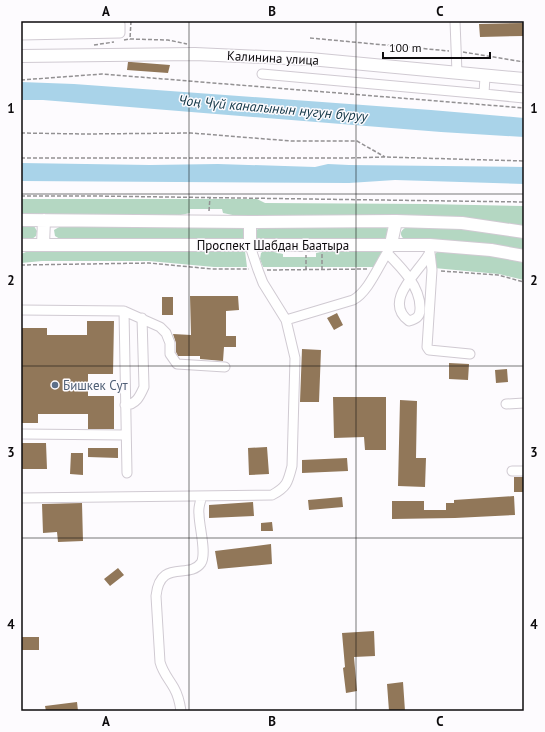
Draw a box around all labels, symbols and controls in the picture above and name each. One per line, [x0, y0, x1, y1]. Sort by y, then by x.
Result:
text: A [102, 3, 110, 20]
text: B [268, 3, 276, 20]
text: C [436, 3, 444, 20]
scale bar [383, 34, 490, 60]
text: 100 m [389, 40, 422, 55]
street label: Калинина улица [227, 47, 319, 69]
water label: Чоң Чүй каналынын нугун буруу [178, 91, 369, 125]
text: 1 [7, 100, 15, 117]
text: 1 [530, 100, 538, 117]
street label: Проспект Шабдан Баатыра [197, 237, 349, 254]
text: 2 [7, 272, 15, 289]
text: 2 [530, 272, 538, 289]
place label: Бишкек Сут [63, 377, 129, 394]
marker: Бишкек Сут [50, 380, 60, 390]
text: 3 [7, 444, 15, 461]
text: 3 [530, 444, 538, 461]
text: 4 [7, 616, 15, 633]
text: 4 [530, 616, 538, 633]
text: A [102, 713, 110, 730]
text: B [268, 713, 276, 730]
text: C [436, 713, 444, 730]

